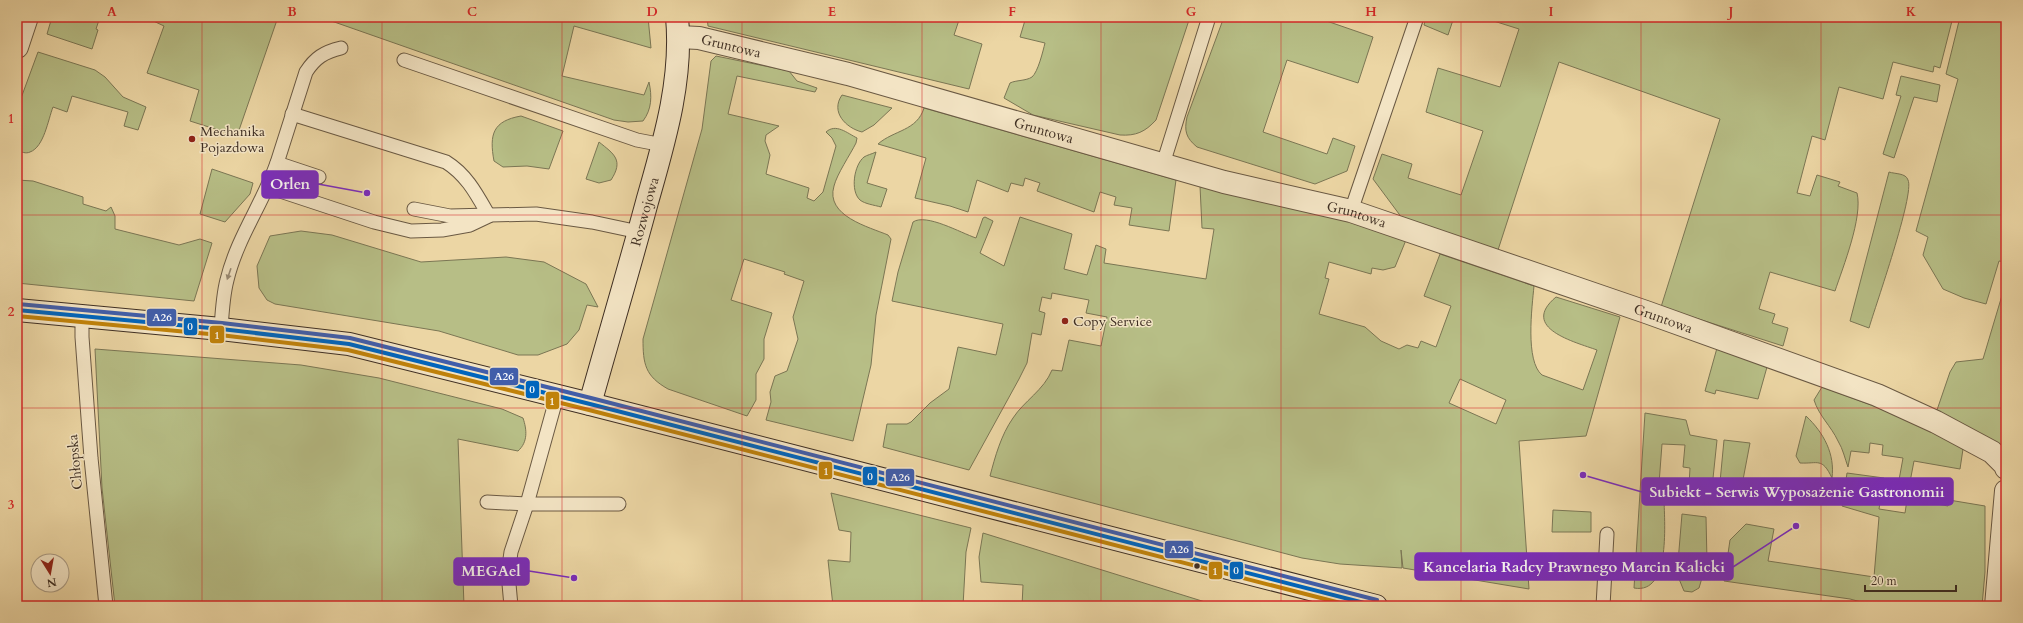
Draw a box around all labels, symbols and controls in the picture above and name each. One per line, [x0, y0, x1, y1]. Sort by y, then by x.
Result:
text: A [107, 3, 117, 21]
text: B [287, 3, 297, 21]
text: C [467, 3, 477, 21]
text: D [646, 3, 658, 21]
text: E [828, 3, 836, 21]
text: F [1008, 3, 1016, 21]
text: G [1186, 3, 1197, 21]
text: H [1365, 3, 1377, 21]
text: I [1548, 3, 1554, 21]
text: J [1727, 3, 1734, 21]
text: K [1906, 3, 1917, 21]
street label: Gruntowa [699, 29, 763, 62]
text: 1 [8, 110, 14, 128]
street label: Gruntowa [1012, 113, 1076, 148]
place label: Mechanika Pojazdowa [200, 122, 265, 157]
marker: Mechanika Pojazdowa [187, 134, 197, 144]
callout: Orlen [262, 171, 318, 198]
text: Orlen [270, 174, 310, 194]
street label: Rozwojowa [626, 175, 663, 248]
street label: Gruntowa [1325, 196, 1389, 232]
one-way arrow [226, 268, 232, 280]
street label: Gruntowa [1631, 299, 1695, 338]
text: 2 [8, 303, 15, 321]
line badge: A26 [146, 308, 177, 327]
text: A26 [152, 310, 172, 325]
place label: Copy Service [1073, 312, 1152, 331]
marker: Copy Service [1060, 316, 1070, 326]
line badge: 0 [183, 317, 198, 336]
text: 0 [187, 319, 193, 334]
line badge: 1 [209, 325, 225, 344]
text: 1 [214, 328, 220, 343]
line badge: A26 [489, 367, 519, 386]
text: A26 [494, 369, 514, 384]
line badge: 0 [525, 380, 540, 399]
text: 0 [529, 382, 535, 397]
line badge: 1 [545, 391, 560, 410]
text: 1 [549, 394, 555, 409]
street label: Chłopska [63, 434, 87, 490]
line badge: 1 [818, 461, 833, 480]
text: 1 [823, 464, 829, 479]
line badge: 0 [862, 466, 878, 486]
line badge: A26 [885, 468, 915, 487]
text: 0 [867, 469, 873, 484]
text: A26 [890, 470, 910, 485]
callout: Subiekt - Serwis Wyposażenie Gastronomii [1642, 478, 1953, 505]
text: Subiekt - Serwis Wyposażenie Gastronomii [1649, 482, 1945, 502]
text: 3 [8, 496, 15, 514]
line badge: A26 [1164, 540, 1194, 559]
text: A26 [1169, 542, 1189, 557]
north arrow [30, 553, 70, 593]
callout: Kancelaria Radcy Prawnego Marcin Kalicki [1415, 553, 1733, 580]
text: Kancelaria Radcy Prawnego Marcin Kalicki [1423, 557, 1725, 577]
callout: MEGAel [454, 558, 529, 585]
text: MEGAel [461, 561, 521, 581]
unlabelled marker [1192, 561, 1202, 571]
line badge: 1 [1208, 561, 1223, 580]
line badge: 0 [1229, 561, 1244, 580]
text: 0 [1233, 563, 1239, 578]
text: 1 [1212, 564, 1218, 579]
scale bar [1865, 567, 1956, 593]
text: 20 m [1871, 573, 1898, 589]
text: N [45, 574, 58, 591]

